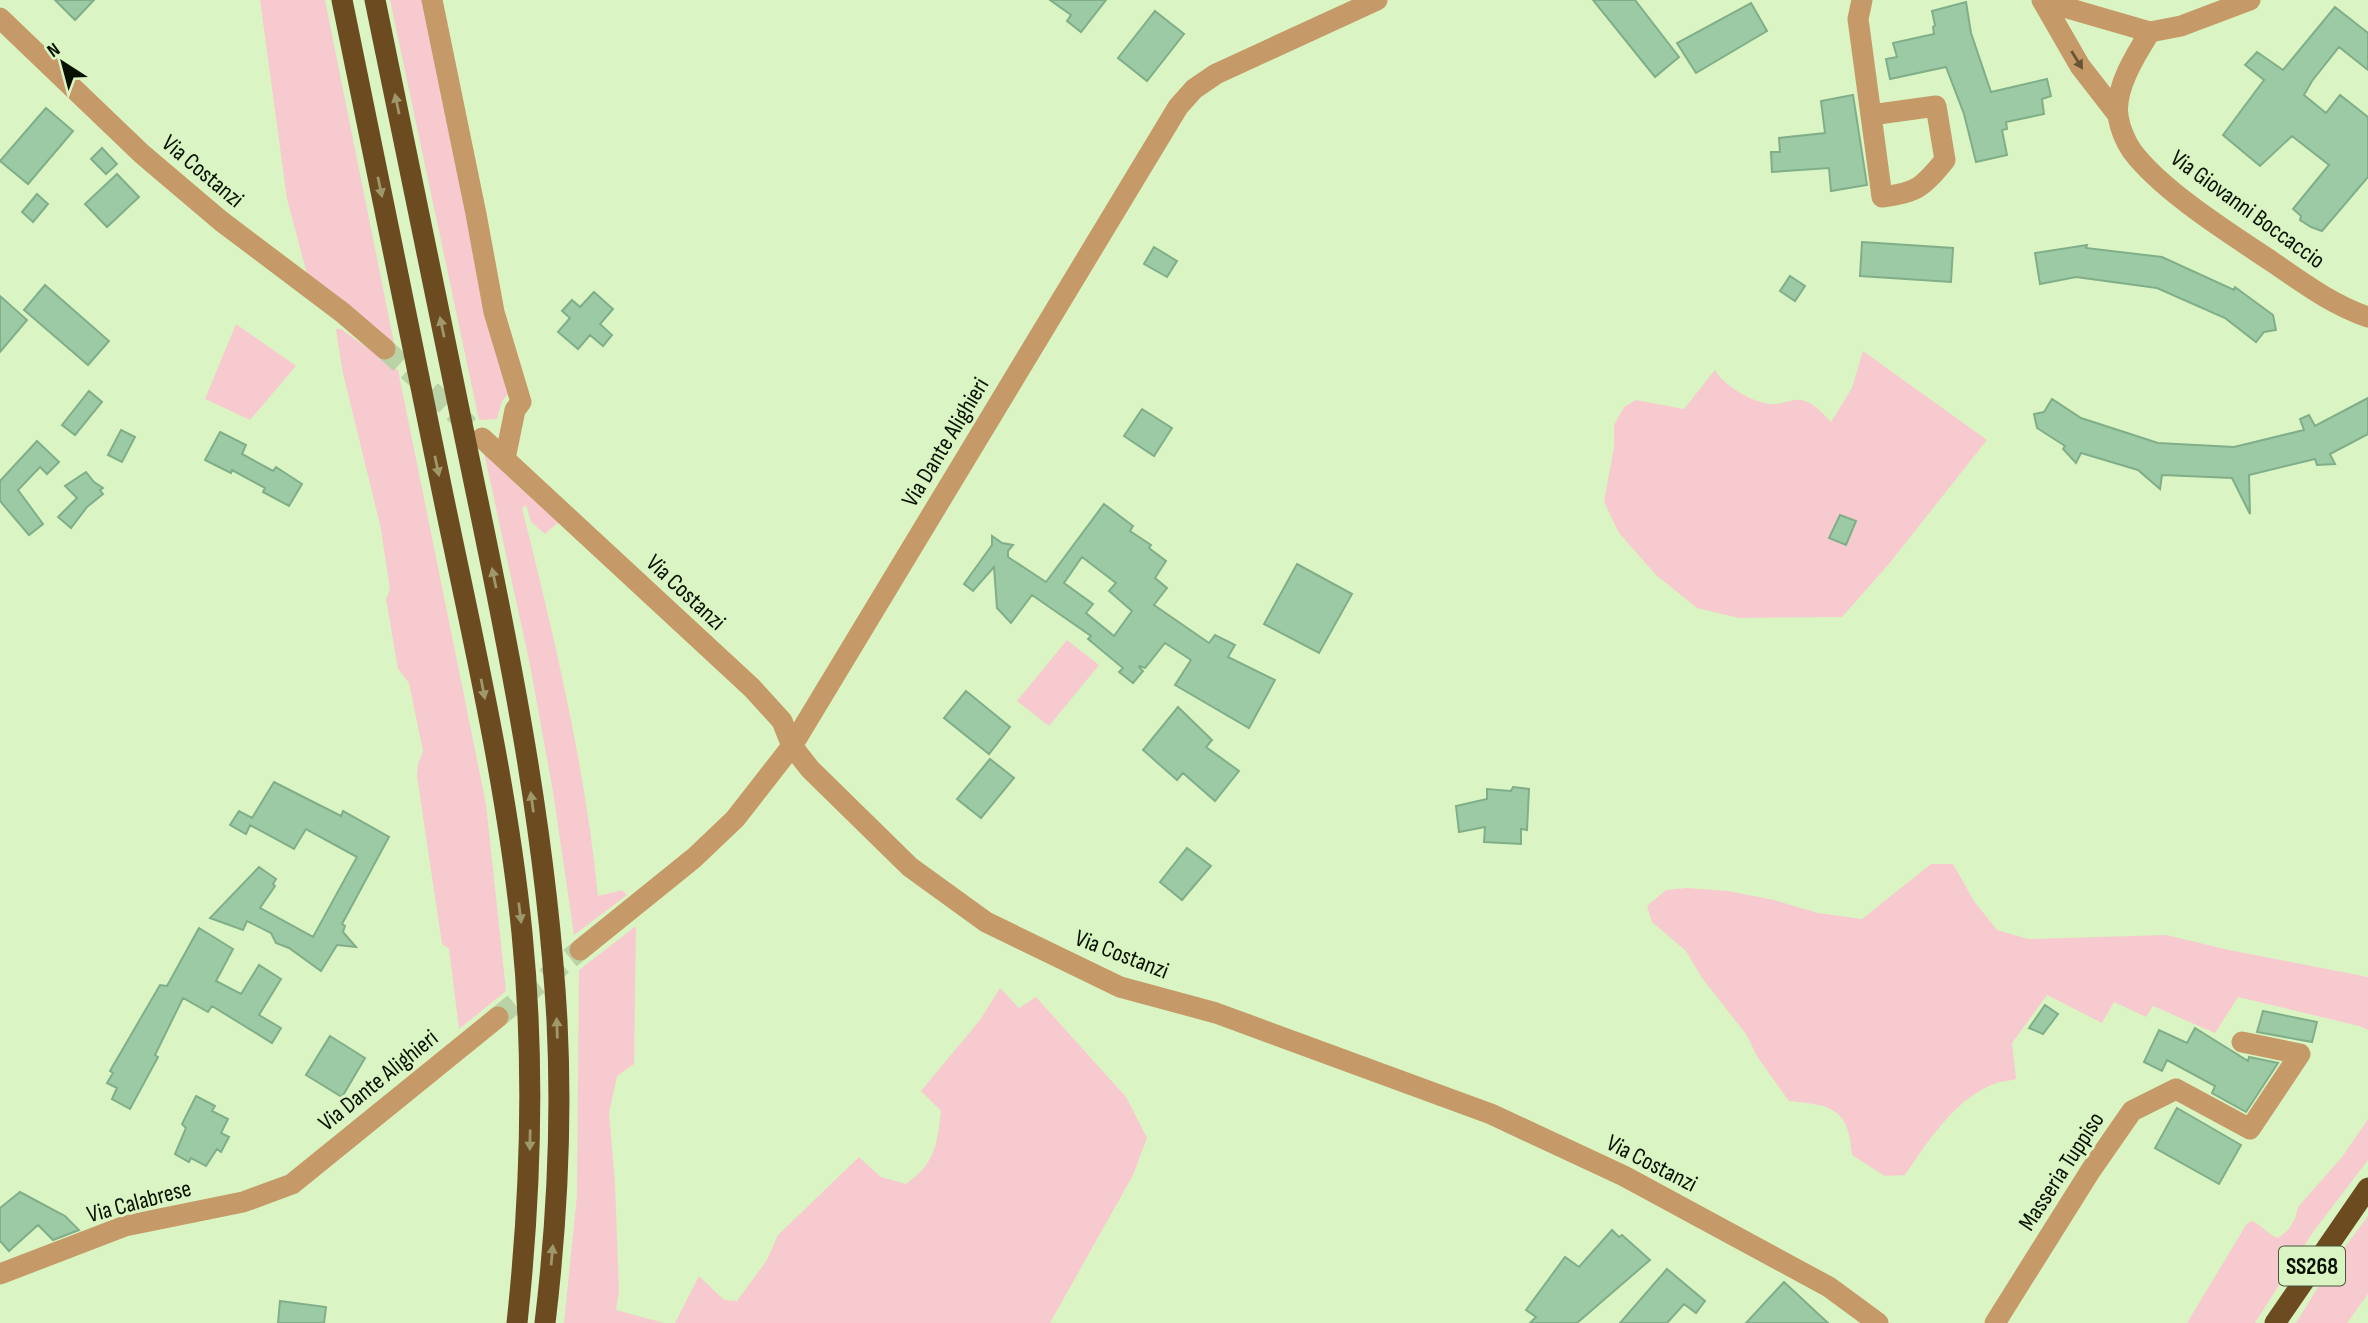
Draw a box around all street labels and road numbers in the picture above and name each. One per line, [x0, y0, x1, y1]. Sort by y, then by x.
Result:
street label: Via Costanzi [156, 129, 250, 214]
street label: Via Giovanni Boccaccio [2165, 144, 2331, 275]
street label: Via Dante Alighieri [896, 372, 995, 512]
street label: Via Costanzi [640, 548, 731, 636]
street label: Via Costanzi [1071, 923, 1173, 986]
street label: Via Dante Alighieri [313, 1023, 444, 1137]
street label: Masseria Tuppiso [2012, 1107, 2110, 1236]
street label: Via Costanzi [1601, 1128, 1702, 1199]
street label: Via Calabrese [84, 1174, 194, 1229]
road number: SS268 [2279, 1246, 2345, 1286]

